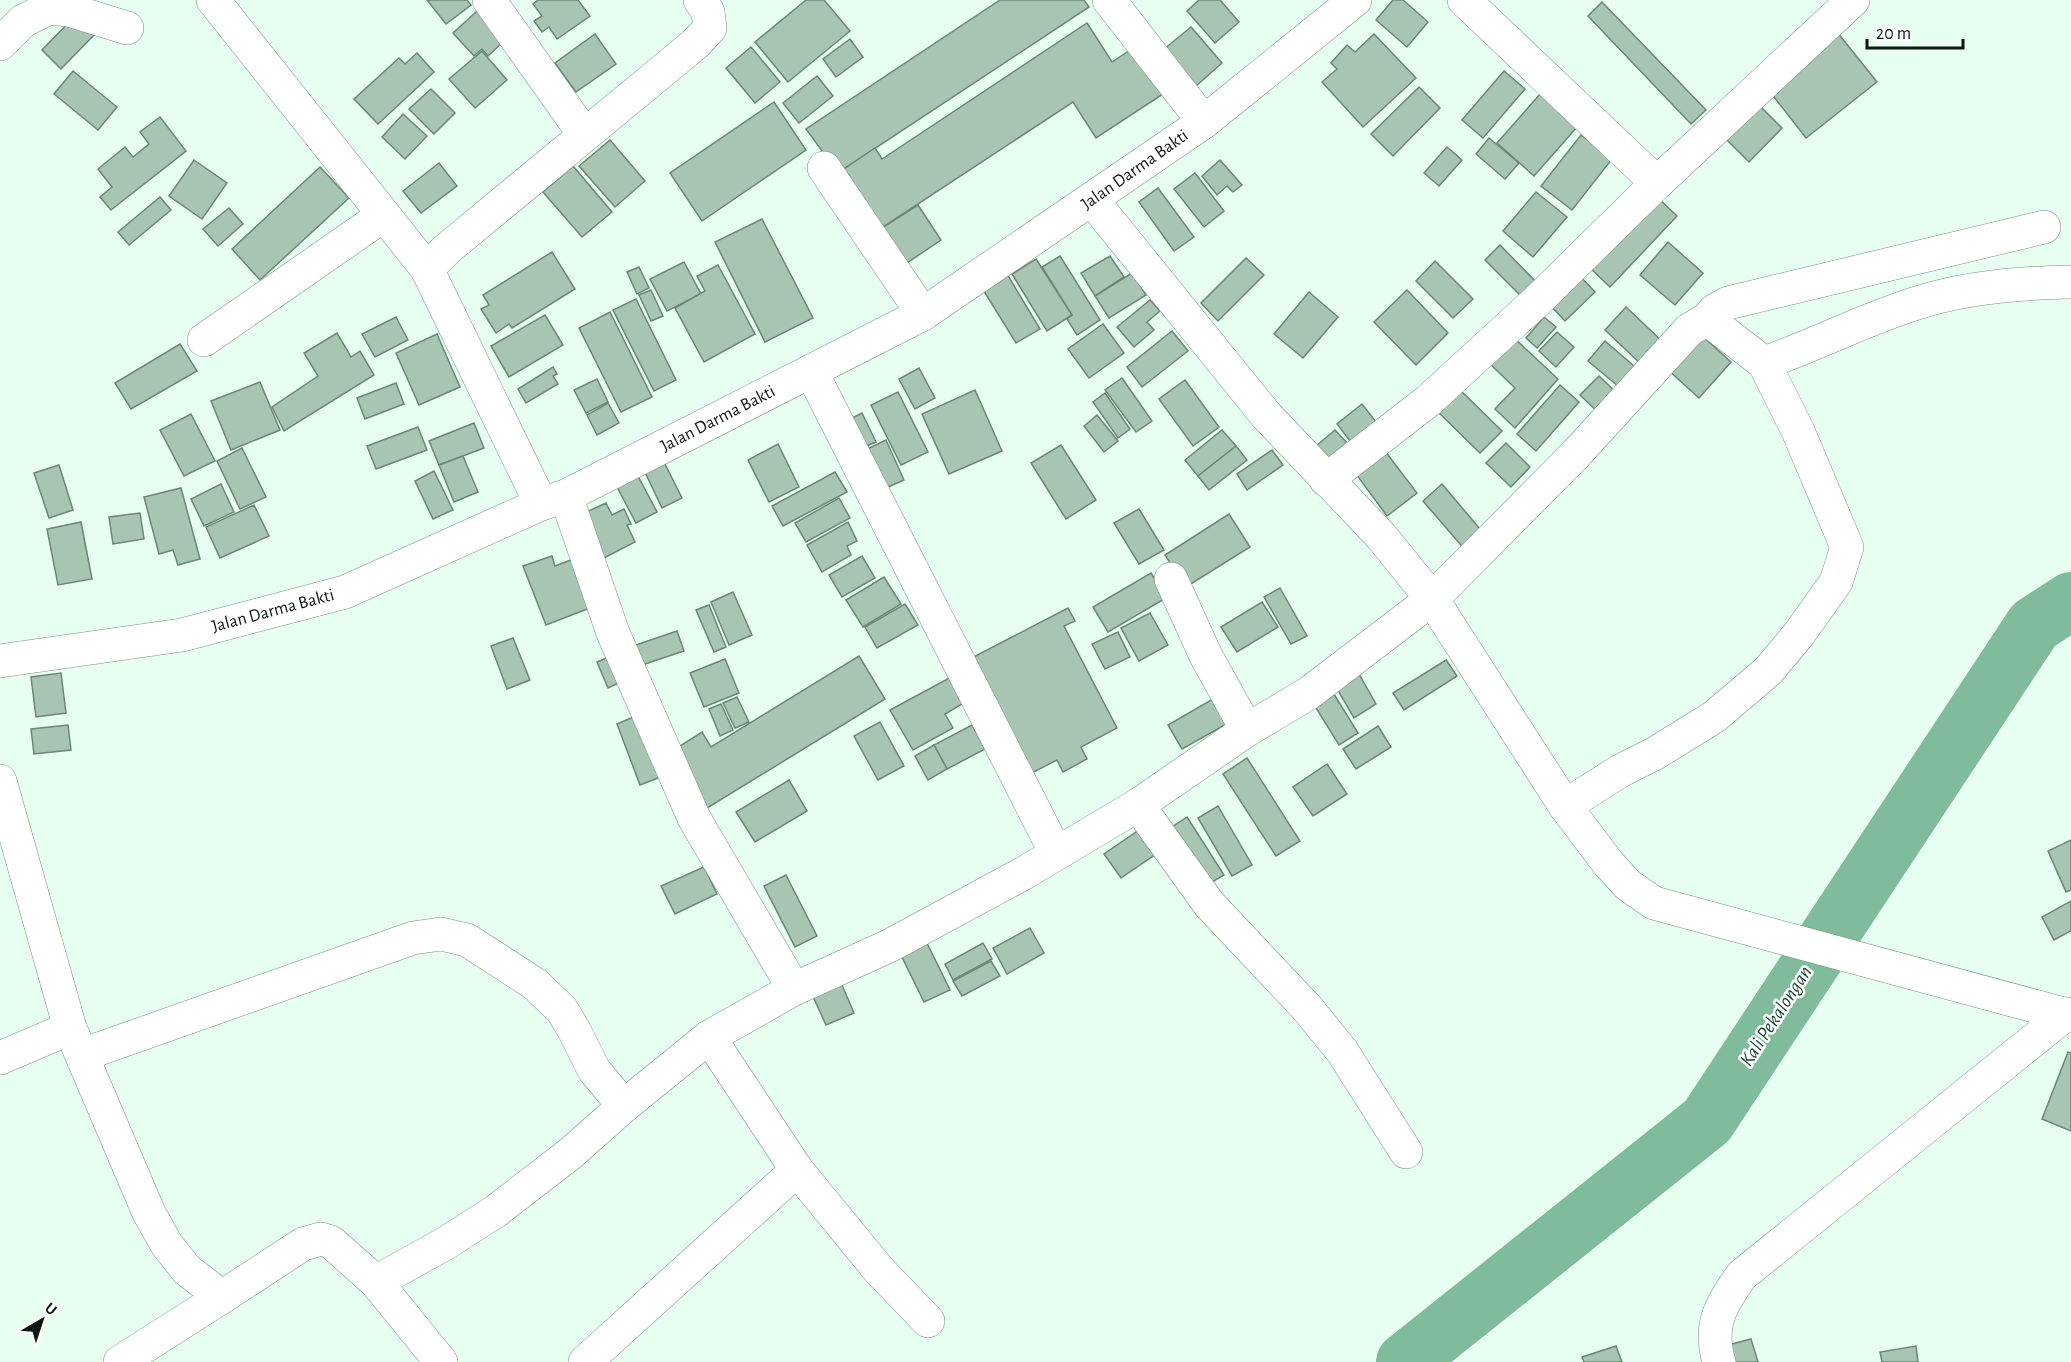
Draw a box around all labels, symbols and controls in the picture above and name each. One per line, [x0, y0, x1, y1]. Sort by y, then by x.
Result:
scale bar [1867, 12, 1963, 50]
text: 20 m [1876, 25, 1911, 43]
street label: Jalan Darma Bakti [1078, 127, 1192, 213]
street label: Jalan Darma Bakti [658, 382, 778, 456]
street label: Jalan Darma Bakti [210, 586, 336, 636]
water label: Kali Pekalongan [1736, 962, 1816, 1070]
north arrow [12, 1290, 72, 1350]
text: U [42, 1300, 60, 1319]

